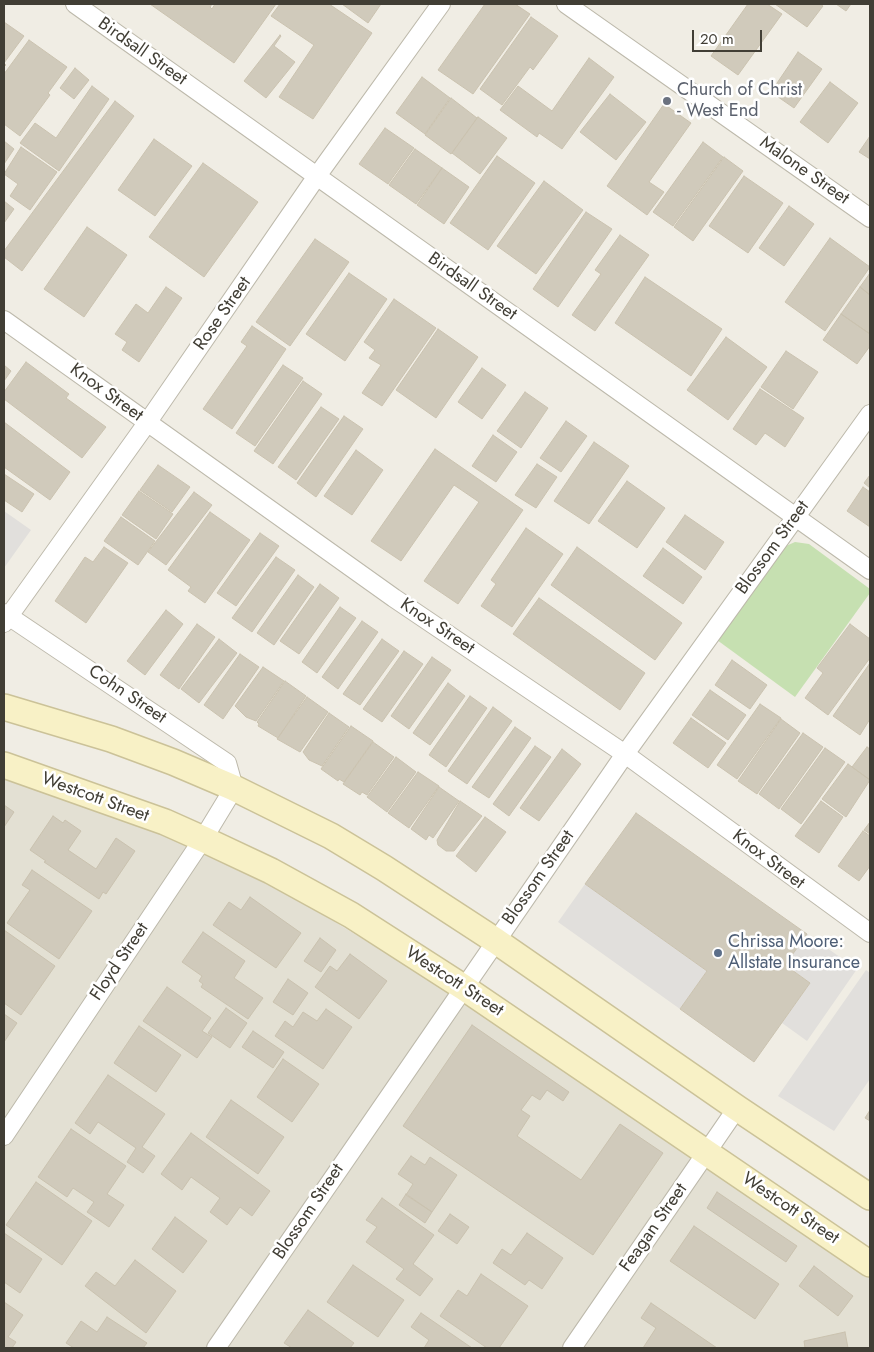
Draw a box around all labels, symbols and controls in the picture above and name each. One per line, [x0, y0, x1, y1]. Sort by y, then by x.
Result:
street label: Birdsall Street [93, 13, 191, 91]
scale bar [694, 20, 764, 52]
text: 20 m [700, 28, 734, 50]
place label: Church of Christ - West End [677, 80, 802, 122]
marker: Church of Christ - West End [661, 95, 673, 107]
street label: Malone Street [755, 132, 853, 210]
street label: Birdsall Street [423, 248, 521, 326]
street label: Rose Street [190, 273, 256, 355]
street label: Knox Street [65, 359, 147, 427]
street label: Blossom Street [732, 497, 814, 599]
street label: Knox Street [396, 594, 478, 660]
street label: Cohn Street [84, 661, 170, 729]
street label: Westcott Street [38, 769, 152, 827]
street label: Blossom Street [498, 826, 580, 930]
street label: Knox Street [728, 826, 808, 894]
street label: Floyd Street [86, 919, 154, 1005]
place label: Chrissa Moore: Allstate Insurance [728, 932, 860, 974]
street label: Westcott Street [401, 942, 507, 1022]
marker: Chrissa Moore: Allstate Insurance [712, 947, 724, 959]
street label: Blossom Street [269, 1160, 349, 1264]
street label: Westcott Street [737, 1169, 843, 1249]
street label: Feagan Street [616, 1180, 692, 1276]

